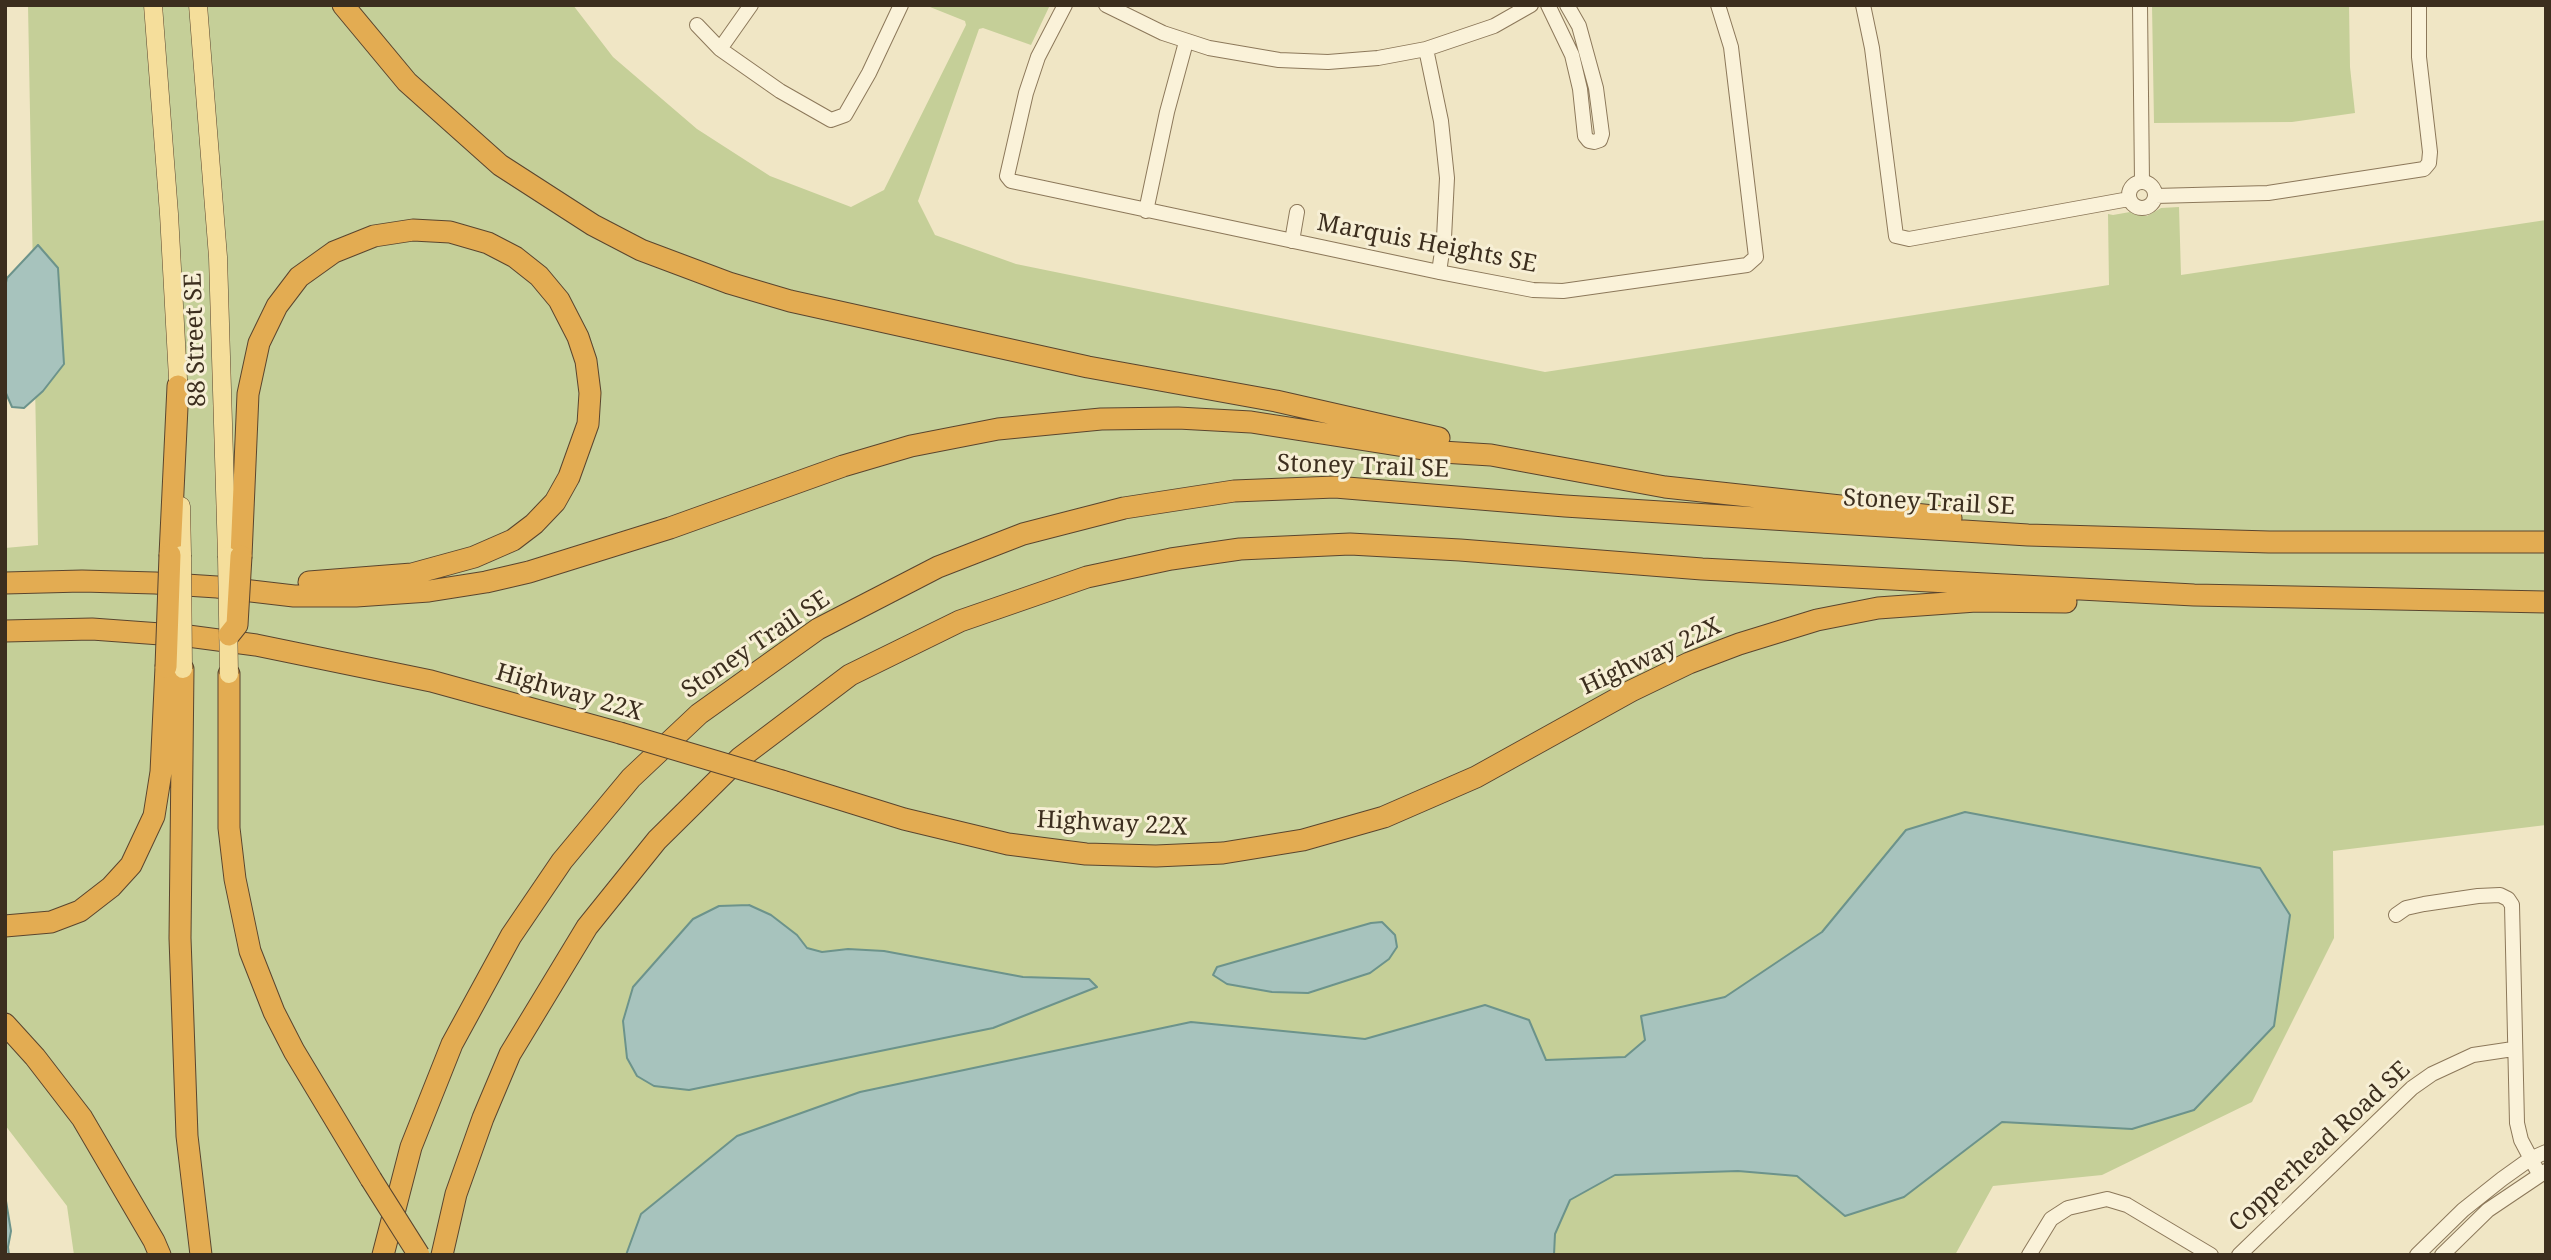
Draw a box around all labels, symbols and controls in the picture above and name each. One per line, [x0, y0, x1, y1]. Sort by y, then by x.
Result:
street label: Marquis Heights SE [1315, 209, 1539, 279]
street label: 88 Street SE [179, 272, 213, 408]
street label: Stoney Trail SE [1277, 450, 1449, 484]
street label: Stoney Trail SE [1842, 484, 2016, 522]
street label: Stoney Trail SE [677, 585, 835, 705]
street label: Highway 22X [1576, 612, 1726, 702]
street label: Highway 22X [492, 658, 646, 728]
street label: Highway 22X [1036, 806, 1188, 842]
street label: Copperhead Road SE [2224, 1056, 2416, 1238]

